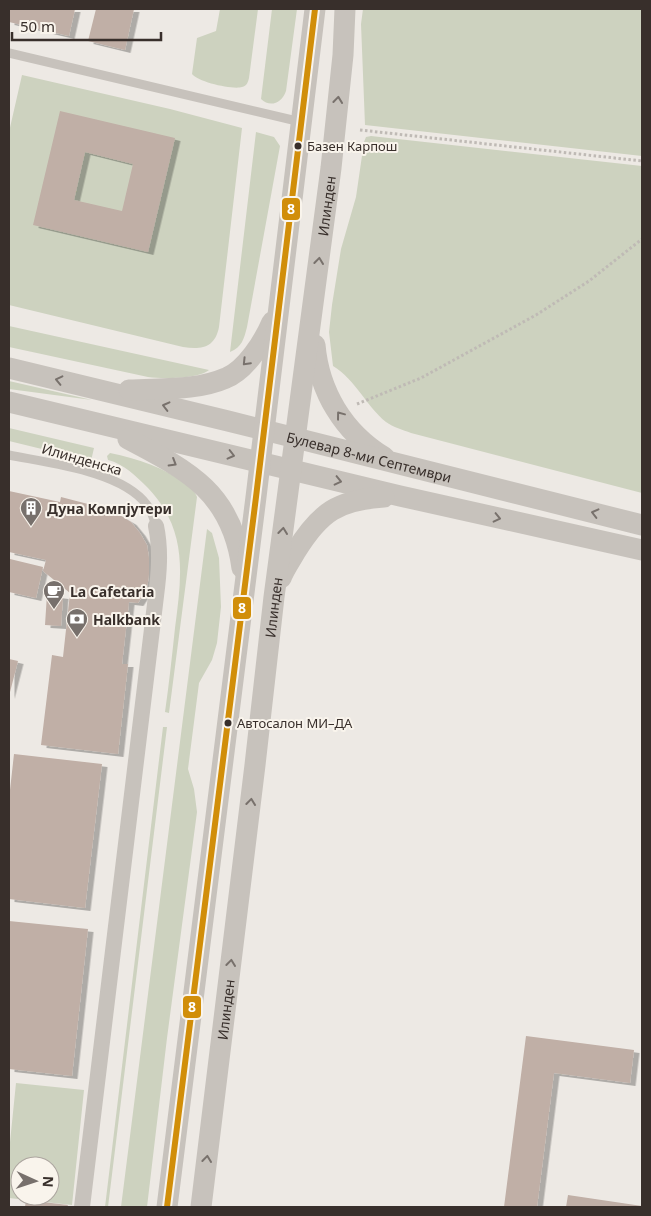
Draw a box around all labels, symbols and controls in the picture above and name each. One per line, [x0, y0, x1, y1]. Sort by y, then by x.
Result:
scale bar [12, 10, 161, 42]
text: 50 m [20, 16, 55, 36]
one-way arrow [332, 95, 343, 103]
place label: Базен Карпош [307, 137, 397, 155]
marker: Базен Карпош [293, 141, 303, 151]
street label: Илинден [313, 174, 339, 237]
line badge: 8 [281, 197, 301, 221]
text: 8 [287, 199, 295, 218]
one-way arrow [313, 257, 324, 265]
one-way arrow [243, 356, 252, 365]
one-way arrow [55, 375, 64, 386]
one-way arrow [162, 401, 171, 412]
one-way arrow [337, 412, 345, 421]
street label: Булевар 8-ми Септември [285, 427, 454, 486]
street label: Илинденска [40, 438, 124, 480]
one-way arrow [227, 449, 236, 460]
one-way arrow [167, 456, 176, 466]
one-way arrow [334, 475, 343, 486]
building icon: Дуна Компјутери [19, 496, 43, 527]
place label: Дуна Компјутери [47, 499, 172, 518]
one-way arrow [590, 508, 599, 519]
one-way arrow [492, 512, 501, 522]
one-way arrow [277, 527, 288, 535]
street label: Илинден [260, 576, 286, 639]
cafe icon: La Cafetaria [42, 579, 66, 610]
place label: La Cafetaria [70, 582, 154, 601]
line badge: 8 [232, 596, 252, 620]
text: 8 [238, 598, 246, 617]
bank icon: Halkbank [65, 607, 89, 638]
place label: Halkbank [93, 610, 160, 629]
place label: Автосалон МИ–ДА [237, 714, 353, 732]
marker: Автосалон МИ–ДА [223, 718, 233, 728]
one-way arrow [245, 797, 255, 806]
one-way arrow [225, 959, 236, 967]
street label: Илинден [212, 978, 238, 1041]
line badge: 8 [182, 995, 202, 1019]
text: 8 [188, 997, 196, 1016]
one-way arrow [201, 1155, 212, 1163]
north arrow [10, 1156, 60, 1206]
text: N [39, 1176, 58, 1188]

